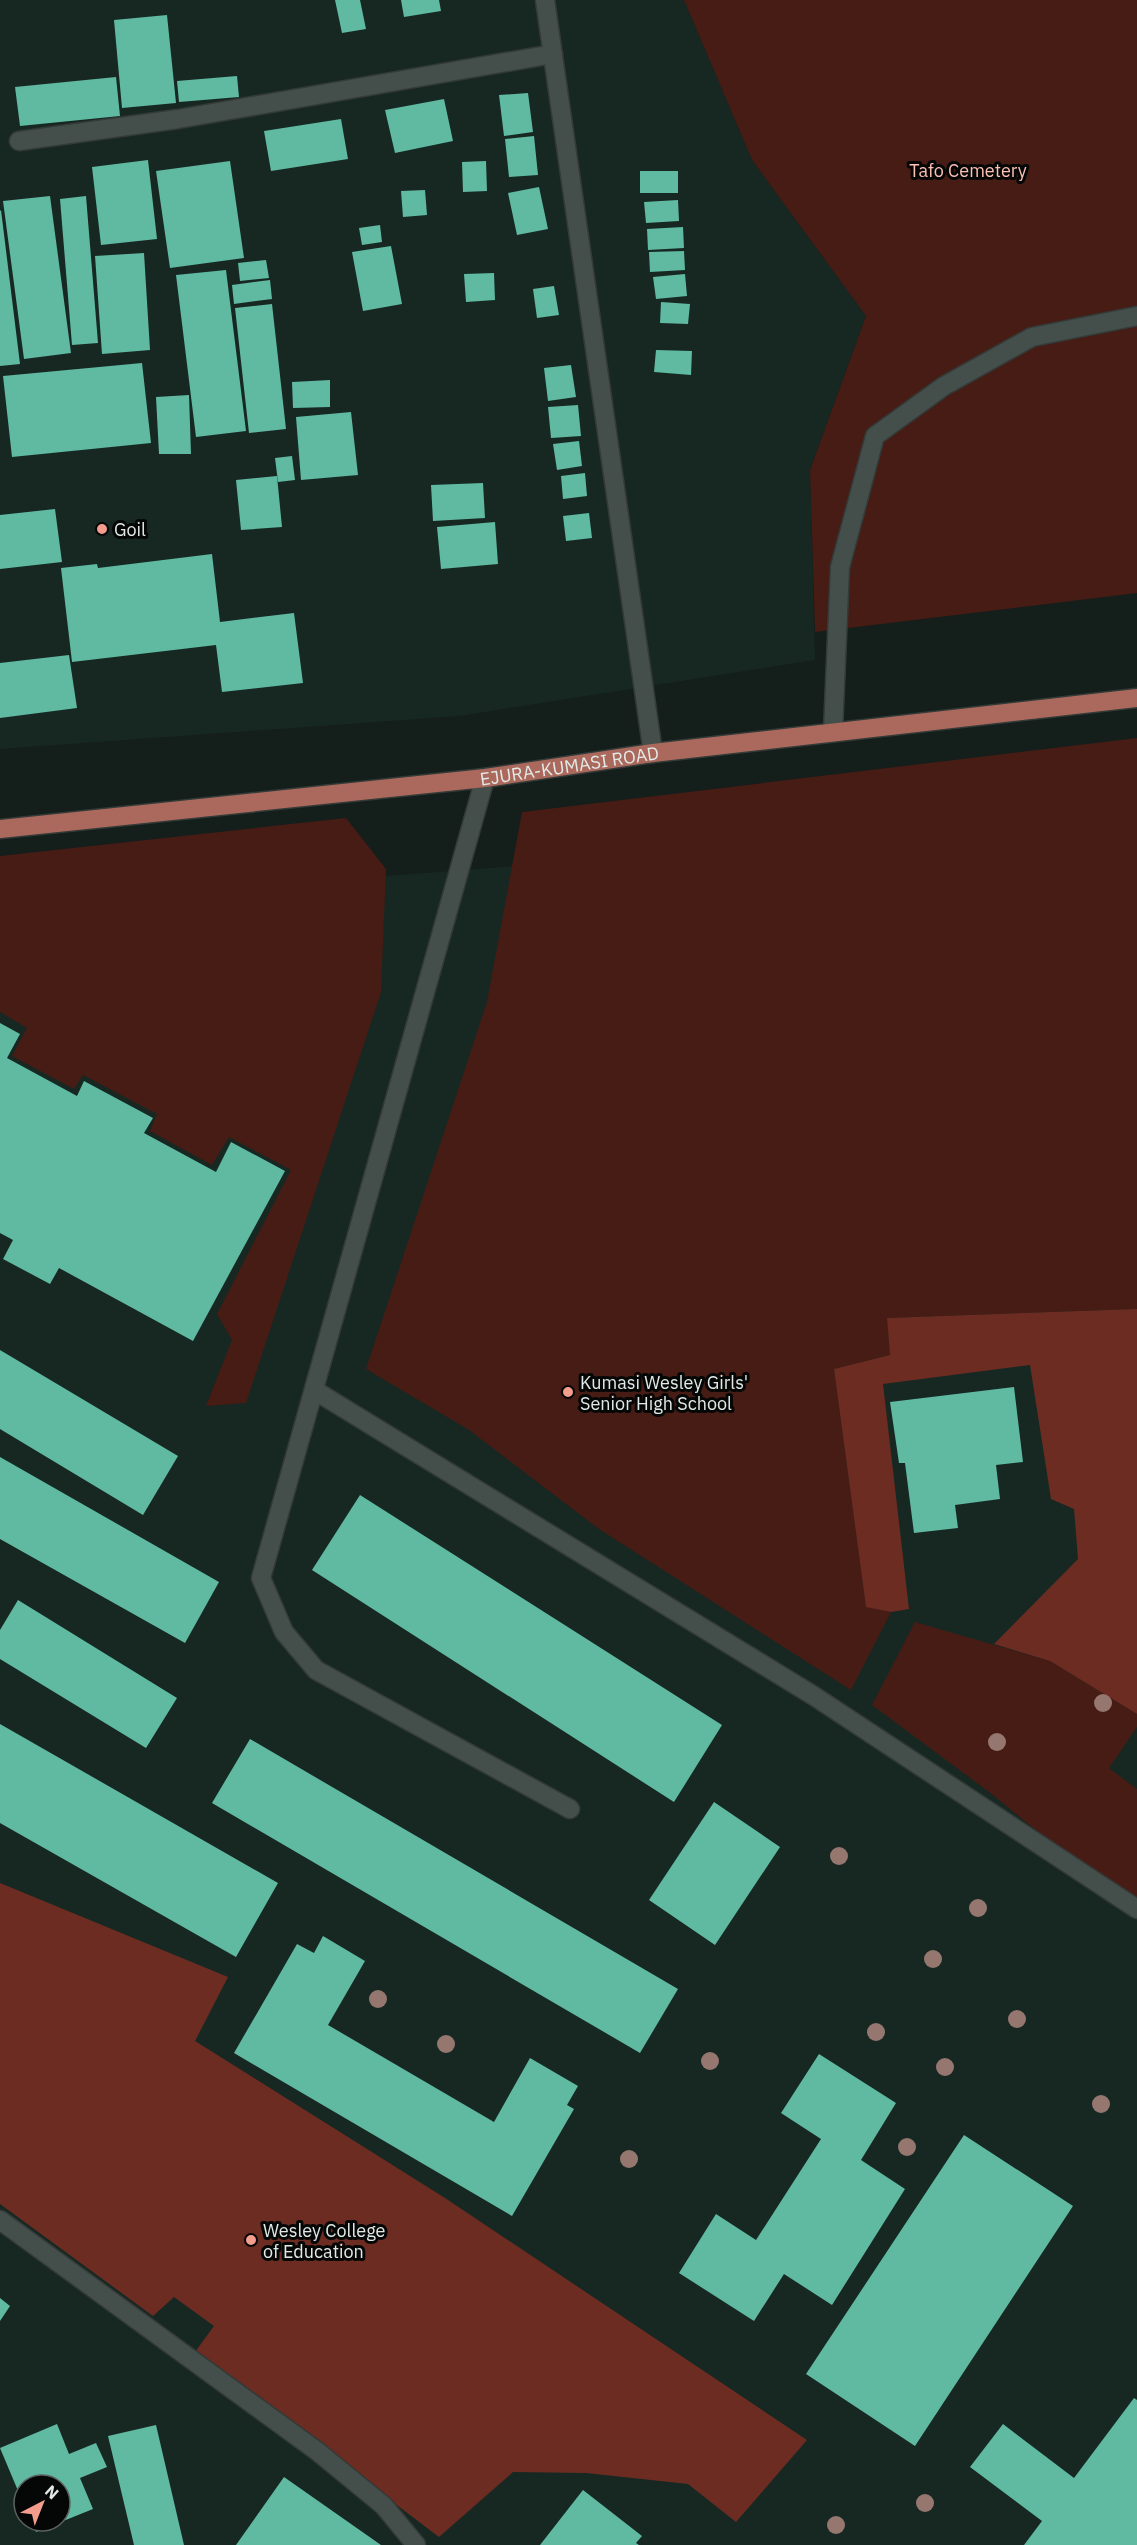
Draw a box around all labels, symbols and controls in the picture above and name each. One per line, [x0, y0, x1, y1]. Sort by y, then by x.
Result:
park label: Tafo Cemetery [909, 159, 1027, 182]
place label: Goil [114, 518, 146, 541]
marker: Goil [95, 522, 109, 536]
street label: EJURA-KUMASI ROAD [478, 741, 660, 790]
place label: Kumasi Wesley Girls' Senior High School [580, 1371, 748, 1415]
marker: Kumasi Wesley Girls' Senior High School [561, 1385, 575, 1399]
place label: Wesley College of Education [263, 2219, 386, 2263]
marker: Wesley College of Education [244, 2233, 258, 2247]
north arrow [12, 2473, 72, 2533]
text: N [41, 2481, 63, 2503]

